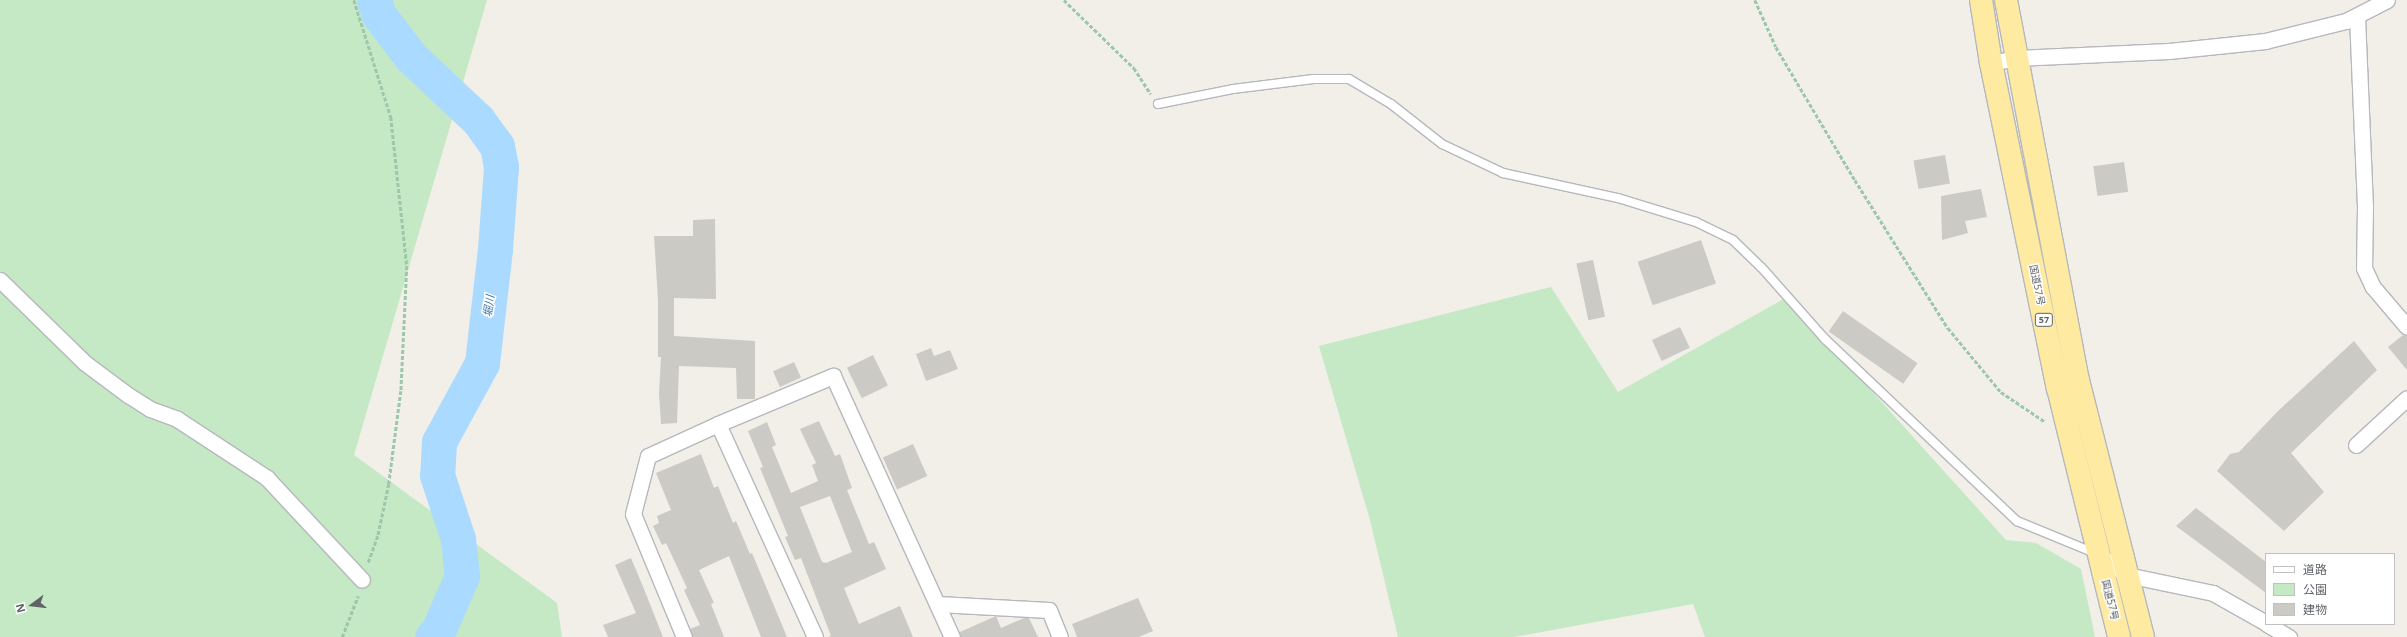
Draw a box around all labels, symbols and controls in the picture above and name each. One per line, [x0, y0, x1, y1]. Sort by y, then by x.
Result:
street label: 国道57号 [2027, 263, 2047, 307]
water label: 堀川 [481, 294, 497, 318]
road number: 57 [2034, 313, 2054, 327]
legend [2265, 553, 2395, 625]
text: 道路 [2303, 561, 2327, 578]
street label: 国道57号 [2099, 578, 2121, 622]
text: 公園 [2303, 581, 2327, 598]
north arrow [12, 585, 52, 625]
text: 建物 [2303, 601, 2327, 618]
text: N [12, 602, 28, 615]

